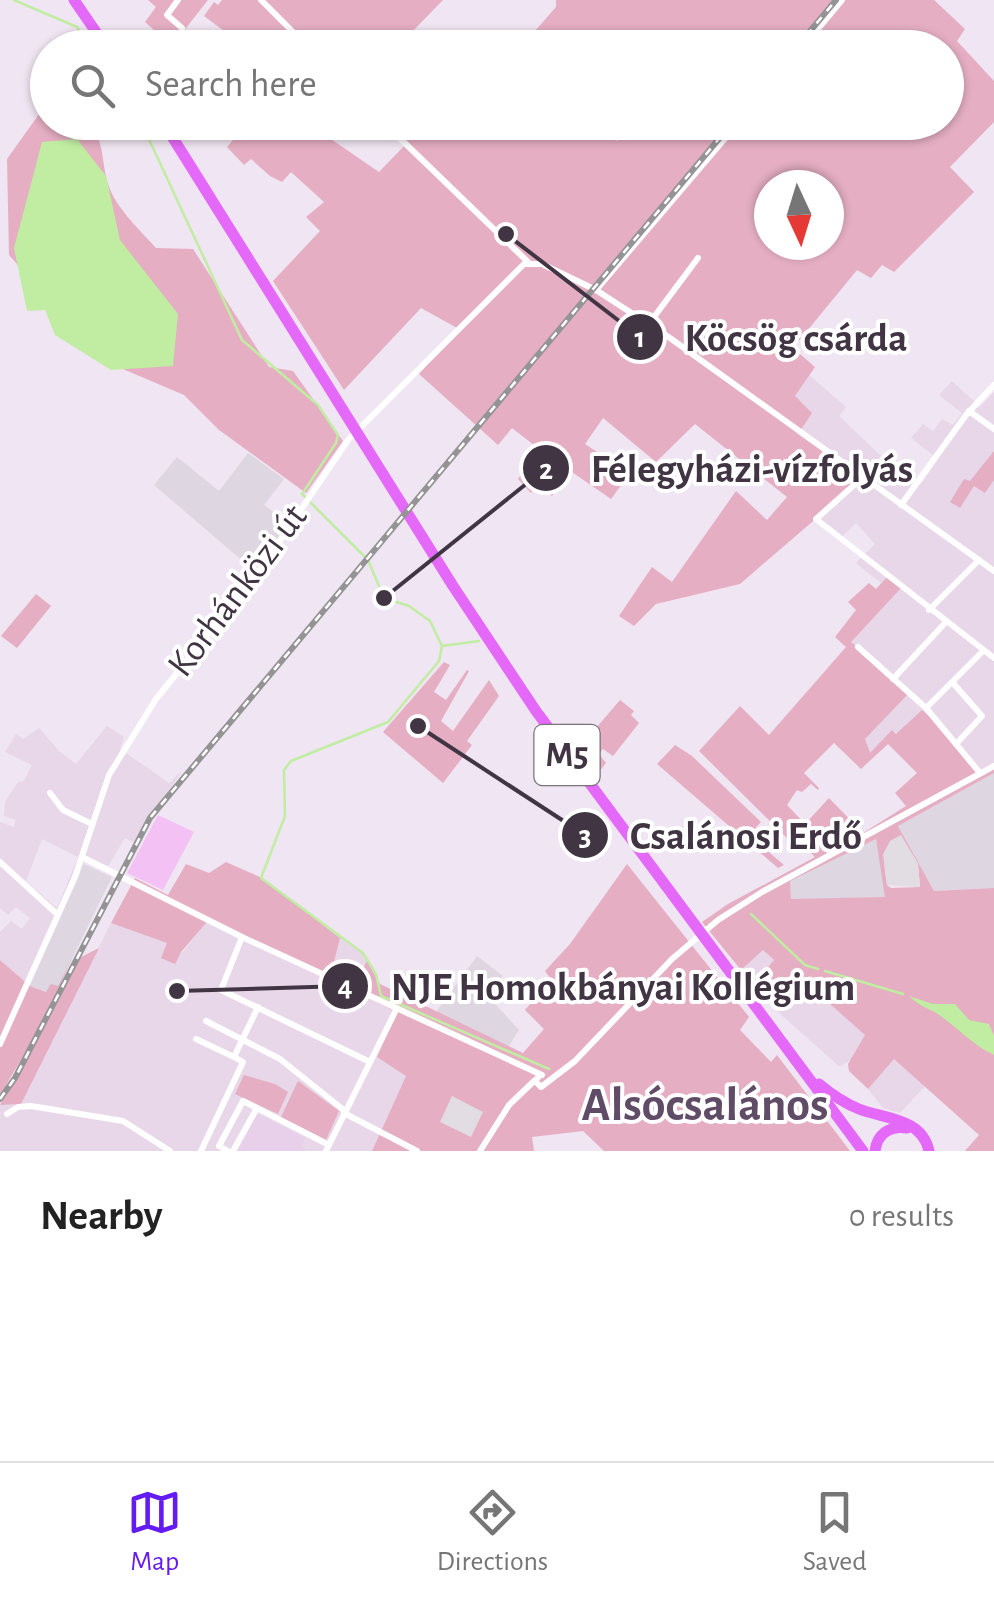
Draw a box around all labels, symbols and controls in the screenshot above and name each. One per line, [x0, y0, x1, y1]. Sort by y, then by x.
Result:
search box [30, 30, 964, 140]
icon: search [65, 58, 120, 113]
text: Search here [145, 66, 317, 104]
north arrow [754, 170, 844, 260]
callout: Köcsög csárda [615, 302, 928, 372]
text: Köcsög csárda [685, 319, 907, 359]
text: 1 [635, 323, 645, 353]
callout: Félegyházi-vízfolyás [521, 433, 934, 503]
text: Félegyházi-vízfolyás [591, 450, 913, 490]
text: 2 [539, 455, 553, 485]
street label: Korhánközi út [161, 498, 315, 684]
road number: M5 [534, 725, 600, 785]
callout: Csalánosi Erdő [560, 800, 882, 870]
text: Csalánosi Erdő [630, 817, 862, 857]
text: 3 [579, 821, 591, 851]
callout: NJE Homokbányai Kollégium [320, 951, 875, 1021]
text: NJE Homokbányai Kollégium [391, 968, 855, 1008]
text: 4 [337, 972, 353, 1002]
district label: Alsócsalános [582, 1082, 828, 1130]
text: Nearby [40, 1195, 163, 1237]
text: 0 results [849, 1200, 954, 1232]
tab: Map [127, 1485, 182, 1579]
tab: Directions [437, 1485, 548, 1579]
tab: Saved [803, 1485, 867, 1579]

